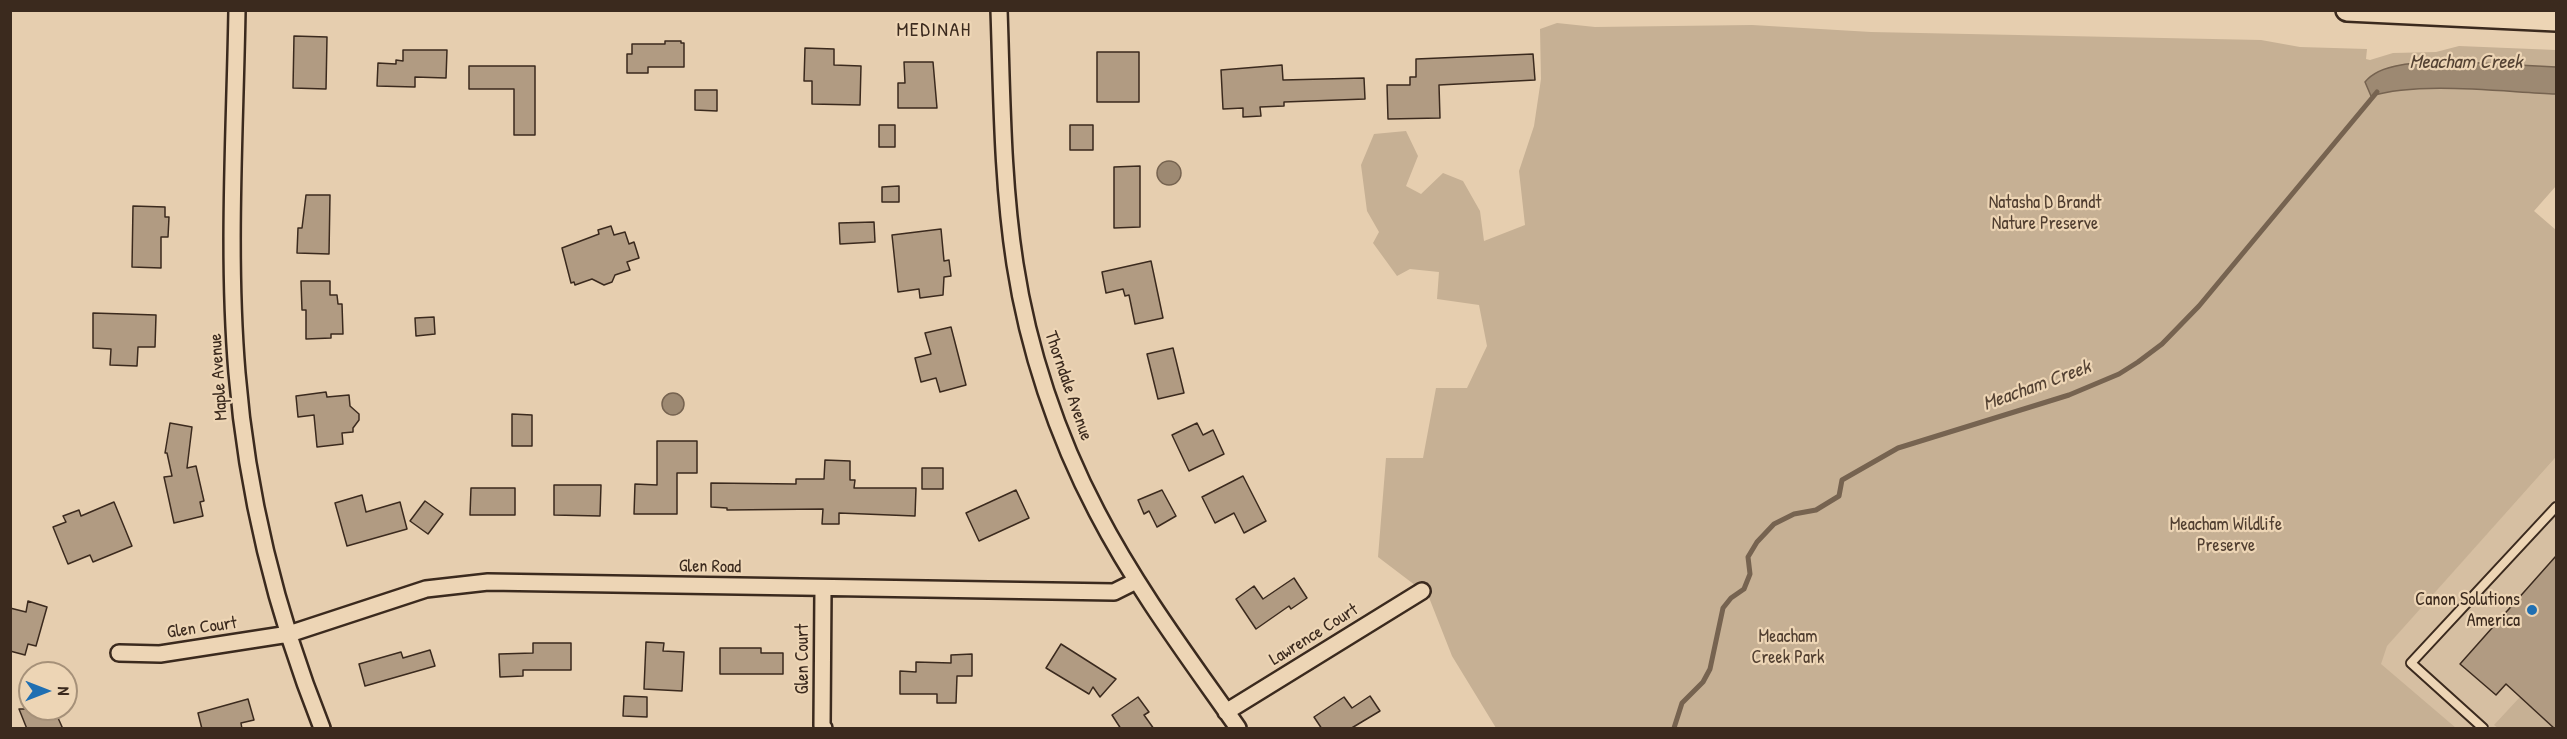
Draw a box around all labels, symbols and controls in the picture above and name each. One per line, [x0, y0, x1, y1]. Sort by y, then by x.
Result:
district label: MEDINAH [896, 19, 972, 43]
water label: Meacham Creek [2410, 51, 2522, 75]
park label: Natasha D Brandt Nature Preserve [1989, 192, 2101, 234]
street label: Thorndale Avenue [1039, 329, 1097, 443]
street label: Maple Avenue [205, 333, 233, 421]
water label: Meacham Creek [1980, 355, 2094, 417]
park label: Meacham Wildlife Preserve [2170, 514, 2282, 556]
street label: Glen Road [679, 556, 741, 578]
place label: Canon Solutions America [2415, 589, 2520, 632]
street label: Lawrence Court [1266, 599, 1362, 671]
marker: Canon Solutions America [2525, 603, 2539, 617]
street label: Glen Court [166, 612, 238, 644]
street label: Glen Court [792, 624, 814, 694]
park label: Meacham Creek Park [1752, 626, 1824, 668]
north arrow [18, 661, 78, 721]
text: N [53, 687, 75, 695]

